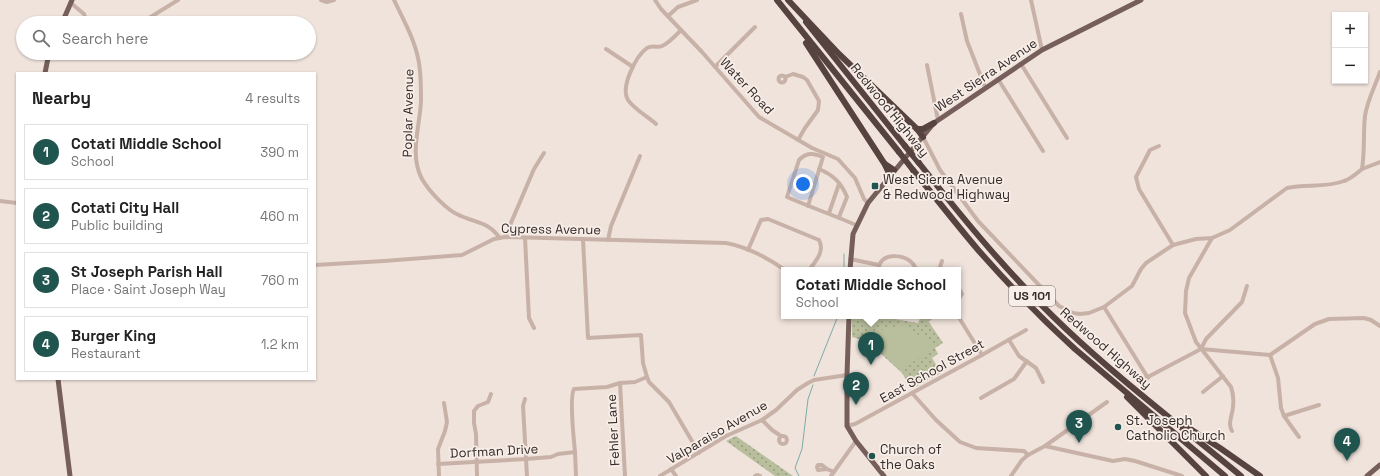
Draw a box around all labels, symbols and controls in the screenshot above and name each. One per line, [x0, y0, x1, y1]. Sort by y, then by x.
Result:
map controls [1332, 12, 1368, 84]
button: + [1332, 12, 1368, 48]
search box [16, 16, 316, 60]
icon: search [30, 27, 52, 49]
text: Search here [62, 29, 148, 48]
street label: West Sierra Avenue [932, 34, 1040, 116]
button: − [1332, 48, 1368, 84]
street label: Water Road [716, 54, 778, 118]
street label: Redwood Highway [847, 60, 933, 160]
street label: Poplar Avenue [399, 69, 417, 157]
text: Nearby [32, 87, 91, 109]
text: 4 results [245, 90, 300, 107]
text: Cotati Middle School [71, 134, 222, 153]
text: 1 [43, 144, 49, 161]
text: 390 m [260, 144, 299, 161]
text: School [71, 153, 114, 170]
place label: West Sierra Avenue & Redwood Highway [883, 171, 1010, 203]
your location [793, 174, 813, 194]
marker: West Sierra Avenue & Redwood Highway [870, 181, 880, 191]
text: Cotati City Hall [71, 198, 179, 217]
text: 2 [42, 208, 50, 225]
text: 460 m [260, 208, 299, 225]
text: Public building [71, 217, 163, 234]
street label: Cypress Avenue [501, 220, 601, 238]
text: St Joseph Parish Hall [71, 262, 223, 281]
popup [781, 267, 961, 319]
text: 3 [42, 272, 50, 289]
text: 760 m [261, 272, 299, 289]
text: Cotati Middle School [796, 275, 946, 294]
text: Place · Saint Joseph Way [71, 281, 226, 298]
road number: US 101 [1009, 286, 1055, 306]
text: School [796, 294, 839, 311]
street label: Redwood Highway [1057, 304, 1155, 392]
text: Burger King [71, 326, 156, 345]
pin: 1 [858, 332, 884, 365]
street label: East School Street [877, 335, 987, 407]
text: 4 [42, 336, 50, 353]
text: 1.2 km [261, 336, 299, 353]
text: Restaurant [71, 345, 141, 362]
pin: 2 [843, 372, 869, 405]
street label: Fehler Lane [603, 394, 623, 466]
street label: Valparaiso Avenue [664, 396, 770, 468]
pin: 3 [1066, 410, 1092, 443]
place label: St. Joseph Catholic Church [1126, 412, 1225, 444]
marker: St. Joseph Catholic Church [1113, 422, 1123, 432]
pin: 4 [1334, 428, 1360, 461]
street label: Dorfman Drive [449, 440, 539, 462]
place label: Church of the Oaks [880, 441, 942, 473]
marker: Church of the Oaks [867, 451, 877, 461]

